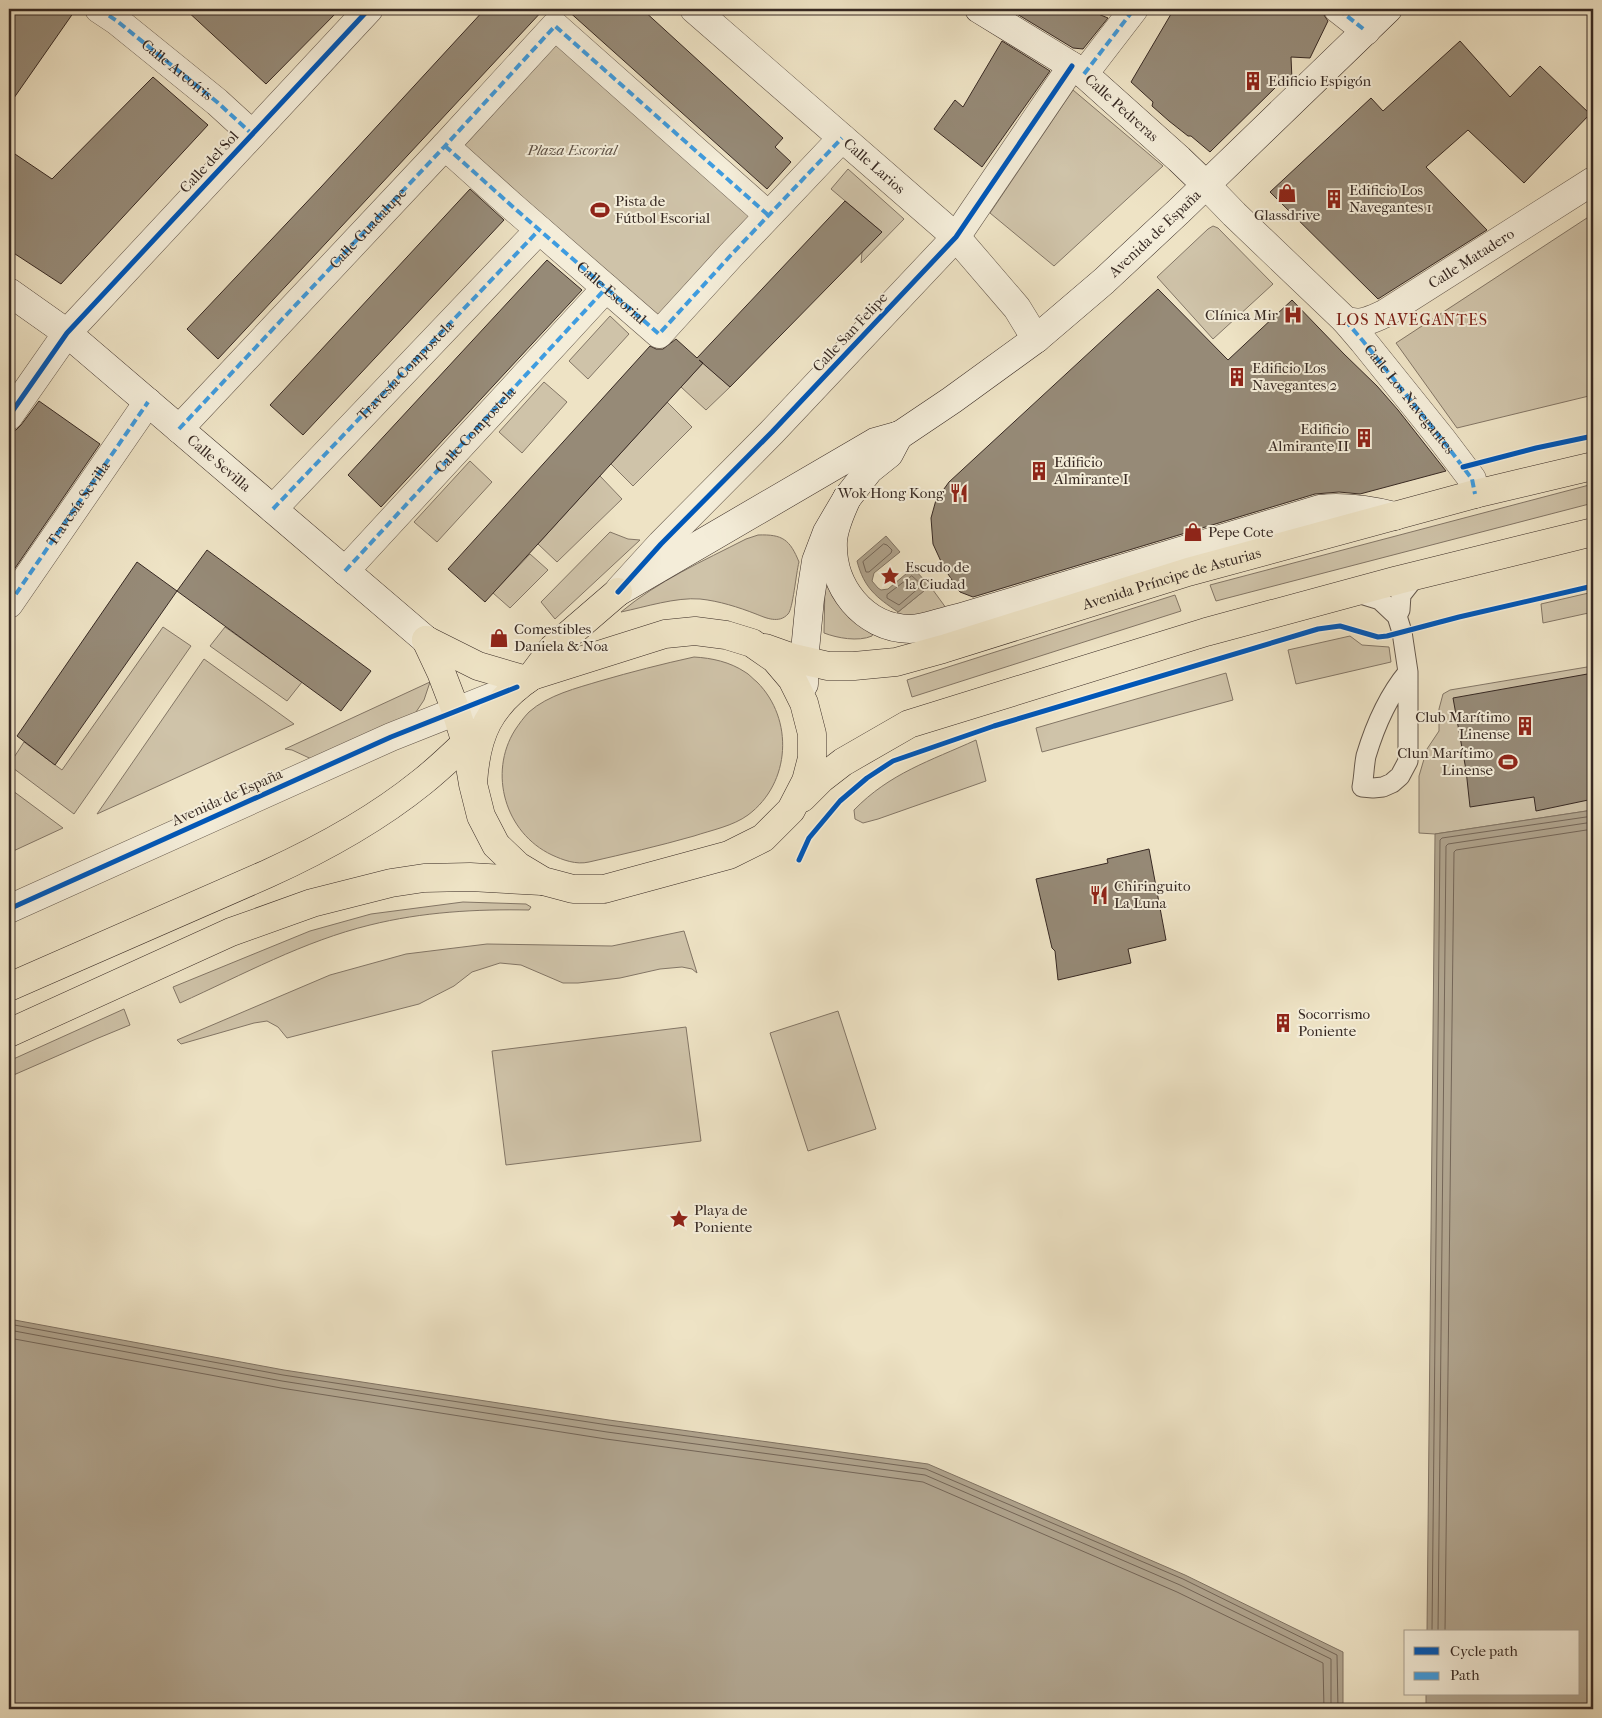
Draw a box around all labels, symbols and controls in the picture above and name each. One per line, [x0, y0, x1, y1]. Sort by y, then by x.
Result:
street label: Calle Arcoíris [138, 35, 217, 104]
street label: Calle Pedreras [1081, 70, 1163, 146]
building icon: Edificio Espigón [1242, 70, 1264, 92]
place label: Edificio Espigón [1268, 72, 1371, 90]
street label: Calle del Sol [176, 127, 242, 197]
street label: Calle Larios [840, 134, 909, 198]
park label: Plaza Escorial [526, 141, 619, 159]
place label: Edificio Los Navegantes 1 [1349, 181, 1432, 216]
shop icon: Glassdrive [1276, 182, 1298, 204]
street label: Calle Guadalupe [325, 183, 411, 272]
street label: Avenida de España [1104, 185, 1205, 282]
building icon: Edificio Los Navegantes 1 [1323, 188, 1345, 210]
place label: Pista de Fútbol Escorial [615, 192, 710, 227]
sports icon: Pista de Fútbol Escorial [589, 199, 611, 221]
place label: Glassdrive [1254, 206, 1321, 224]
street label: Calle Matadero [1425, 224, 1518, 292]
street label: Calle Escorial [573, 258, 650, 328]
street label: Calle San Felipe [809, 288, 892, 375]
hospital icon: Clínica Mir [1282, 304, 1304, 326]
place label: Clínica Mir [1205, 306, 1279, 324]
district label: LOS NAVEGANTES [1336, 310, 1488, 329]
street label: Travesía Compostela [353, 315, 458, 424]
street label: Calle Los Navegantes [1360, 340, 1459, 458]
place label: Edificio Los Navegantes 2 [1252, 359, 1337, 394]
building icon: Edificio Los Navegantes 2 [1226, 366, 1248, 388]
street label: Calle Compostela [431, 382, 520, 477]
place label: Edificio Almirante II [1268, 420, 1349, 455]
building icon: Edificio Almirante II [1353, 427, 1375, 449]
street label: Calle Sevilla [183, 431, 255, 496]
place label: Edificio Almirante I [1053, 453, 1129, 488]
street label: Travesía Sevilla [43, 457, 114, 549]
building icon: Edificio Almirante I [1028, 460, 1050, 482]
restaurant icon: Wok Hong Kong [948, 482, 970, 504]
place label: Wok Hong Kong [837, 484, 945, 502]
shop icon: Pepe Cote [1182, 521, 1204, 543]
place label: Pepe Cote [1208, 523, 1274, 541]
street label: Avenida Príncipe de Asturias [1079, 543, 1263, 614]
place label: Escudo de la Ciudad [904, 558, 970, 593]
place icon: Escudo de la Ciudad [879, 565, 901, 587]
place label: Comestibles Daniela & Noa [514, 620, 609, 655]
shop icon: Comestibles Daniela & Noa [488, 627, 510, 649]
place label: Club Marítimo Linense [1415, 708, 1511, 743]
building icon: Club Marítimo Linense [1514, 715, 1536, 737]
place label: Clun Marítimo Linense [1397, 744, 1494, 779]
sports icon: Clun Marítimo Linense [1497, 751, 1519, 773]
street label: Avenida de España [168, 764, 286, 830]
place label: Chiringuito La Luna [1114, 877, 1191, 912]
restaurant icon: Chiringuito La Luna [1088, 884, 1110, 906]
place label: Socorrismo Poniente [1298, 1005, 1371, 1040]
building icon: Socorrismo Poniente [1272, 1012, 1294, 1034]
place label: Playa de Poniente [694, 1201, 753, 1236]
place icon: Playa de Poniente [668, 1208, 690, 1230]
legend [1404, 1630, 1580, 1696]
text: Cycle path [1450, 1642, 1518, 1660]
text: Path [1450, 1666, 1480, 1684]

